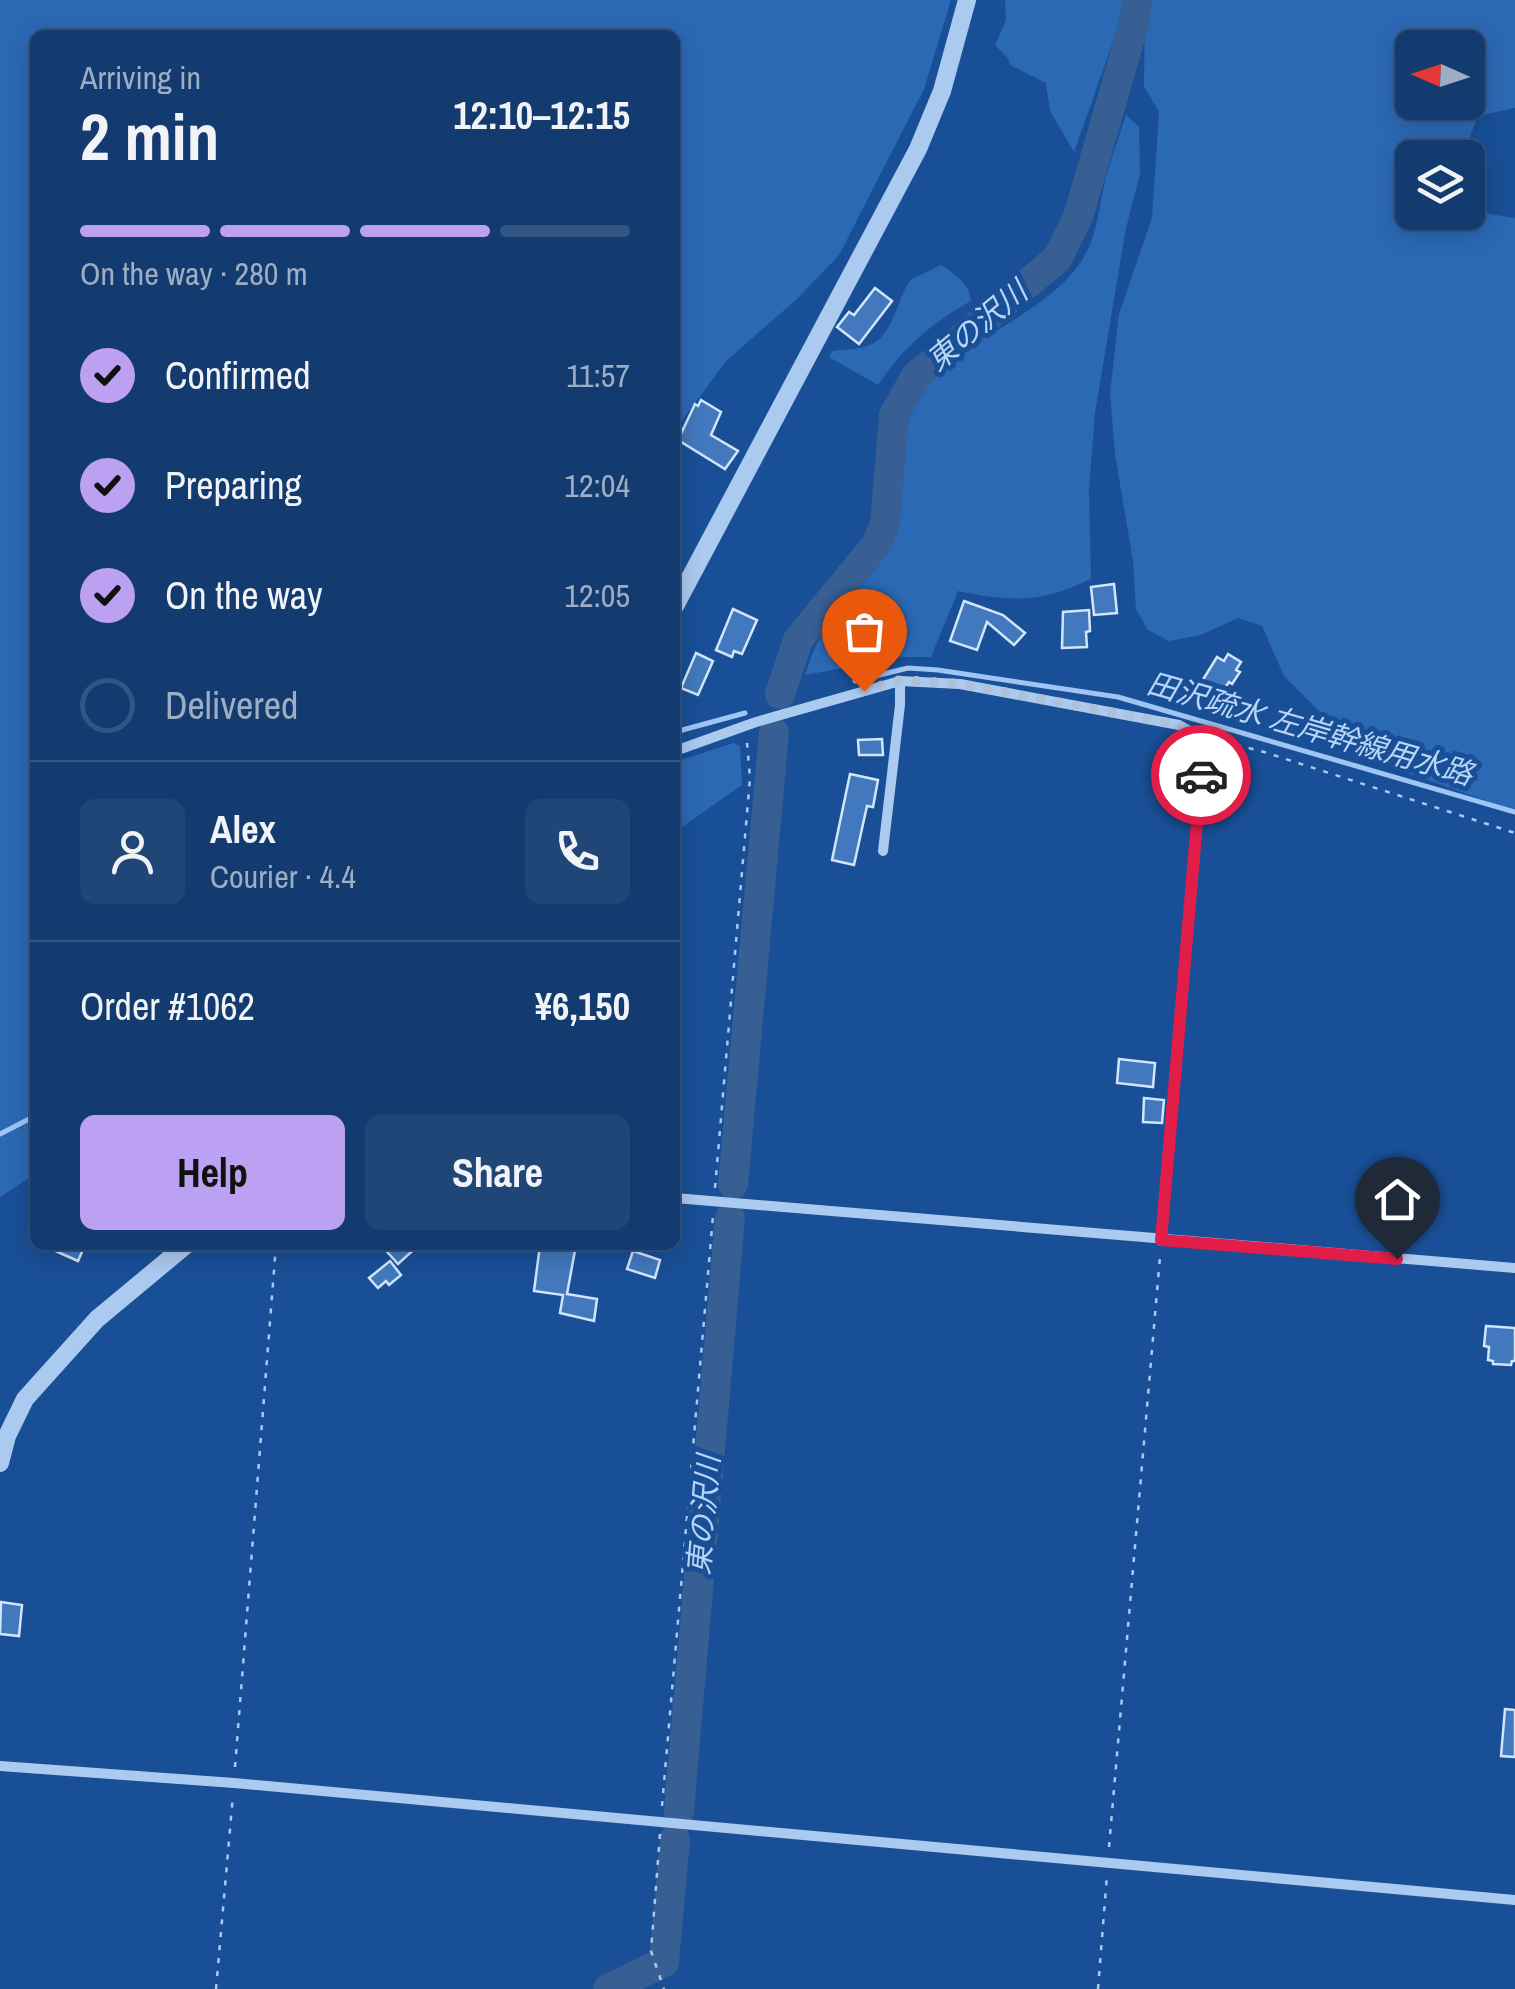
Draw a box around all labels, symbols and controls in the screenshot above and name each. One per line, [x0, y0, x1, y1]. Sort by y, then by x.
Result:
north arrow [1395, 30, 1485, 120]
map controls [1395, 30, 1485, 230]
text: Arriving in [80, 56, 201, 99]
text: 12:10–12:15 [453, 90, 630, 141]
text: 2 min [80, 93, 219, 180]
button: layers [1395, 140, 1485, 230]
text: On the way · 280 m [80, 252, 308, 295]
water label: 東の沢川 [918, 269, 1037, 379]
icon: check [80, 348, 135, 403]
text: Confirmed [165, 350, 310, 401]
text: 11:57 [566, 354, 630, 397]
icon: check [80, 458, 135, 513]
text: Preparing [165, 460, 302, 511]
text: 12:04 [564, 464, 630, 507]
icon: check [80, 568, 135, 623]
text: On the way [165, 570, 323, 621]
text: 12:05 [564, 574, 630, 617]
pin [822, 589, 907, 692]
icon: bag [837, 604, 892, 659]
water label: 田沢疏水 左岸幹線用水路 [1143, 662, 1481, 795]
text: Delivered [165, 680, 298, 731]
courier [1151, 725, 1251, 825]
icon: car [1174, 748, 1229, 803]
button: person [80, 799, 185, 904]
button: phone [525, 799, 630, 904]
text: Alex [210, 804, 276, 855]
text: Courier · 4.4 [210, 855, 356, 898]
text: Order #1062 [80, 981, 255, 1032]
text: ¥6,150 [535, 981, 630, 1032]
button: Help [80, 1115, 345, 1230]
button: Share [365, 1115, 630, 1230]
pin [1355, 1157, 1440, 1260]
icon: home [1370, 1172, 1425, 1227]
water label: 東の沢川 [678, 1450, 728, 1576]

